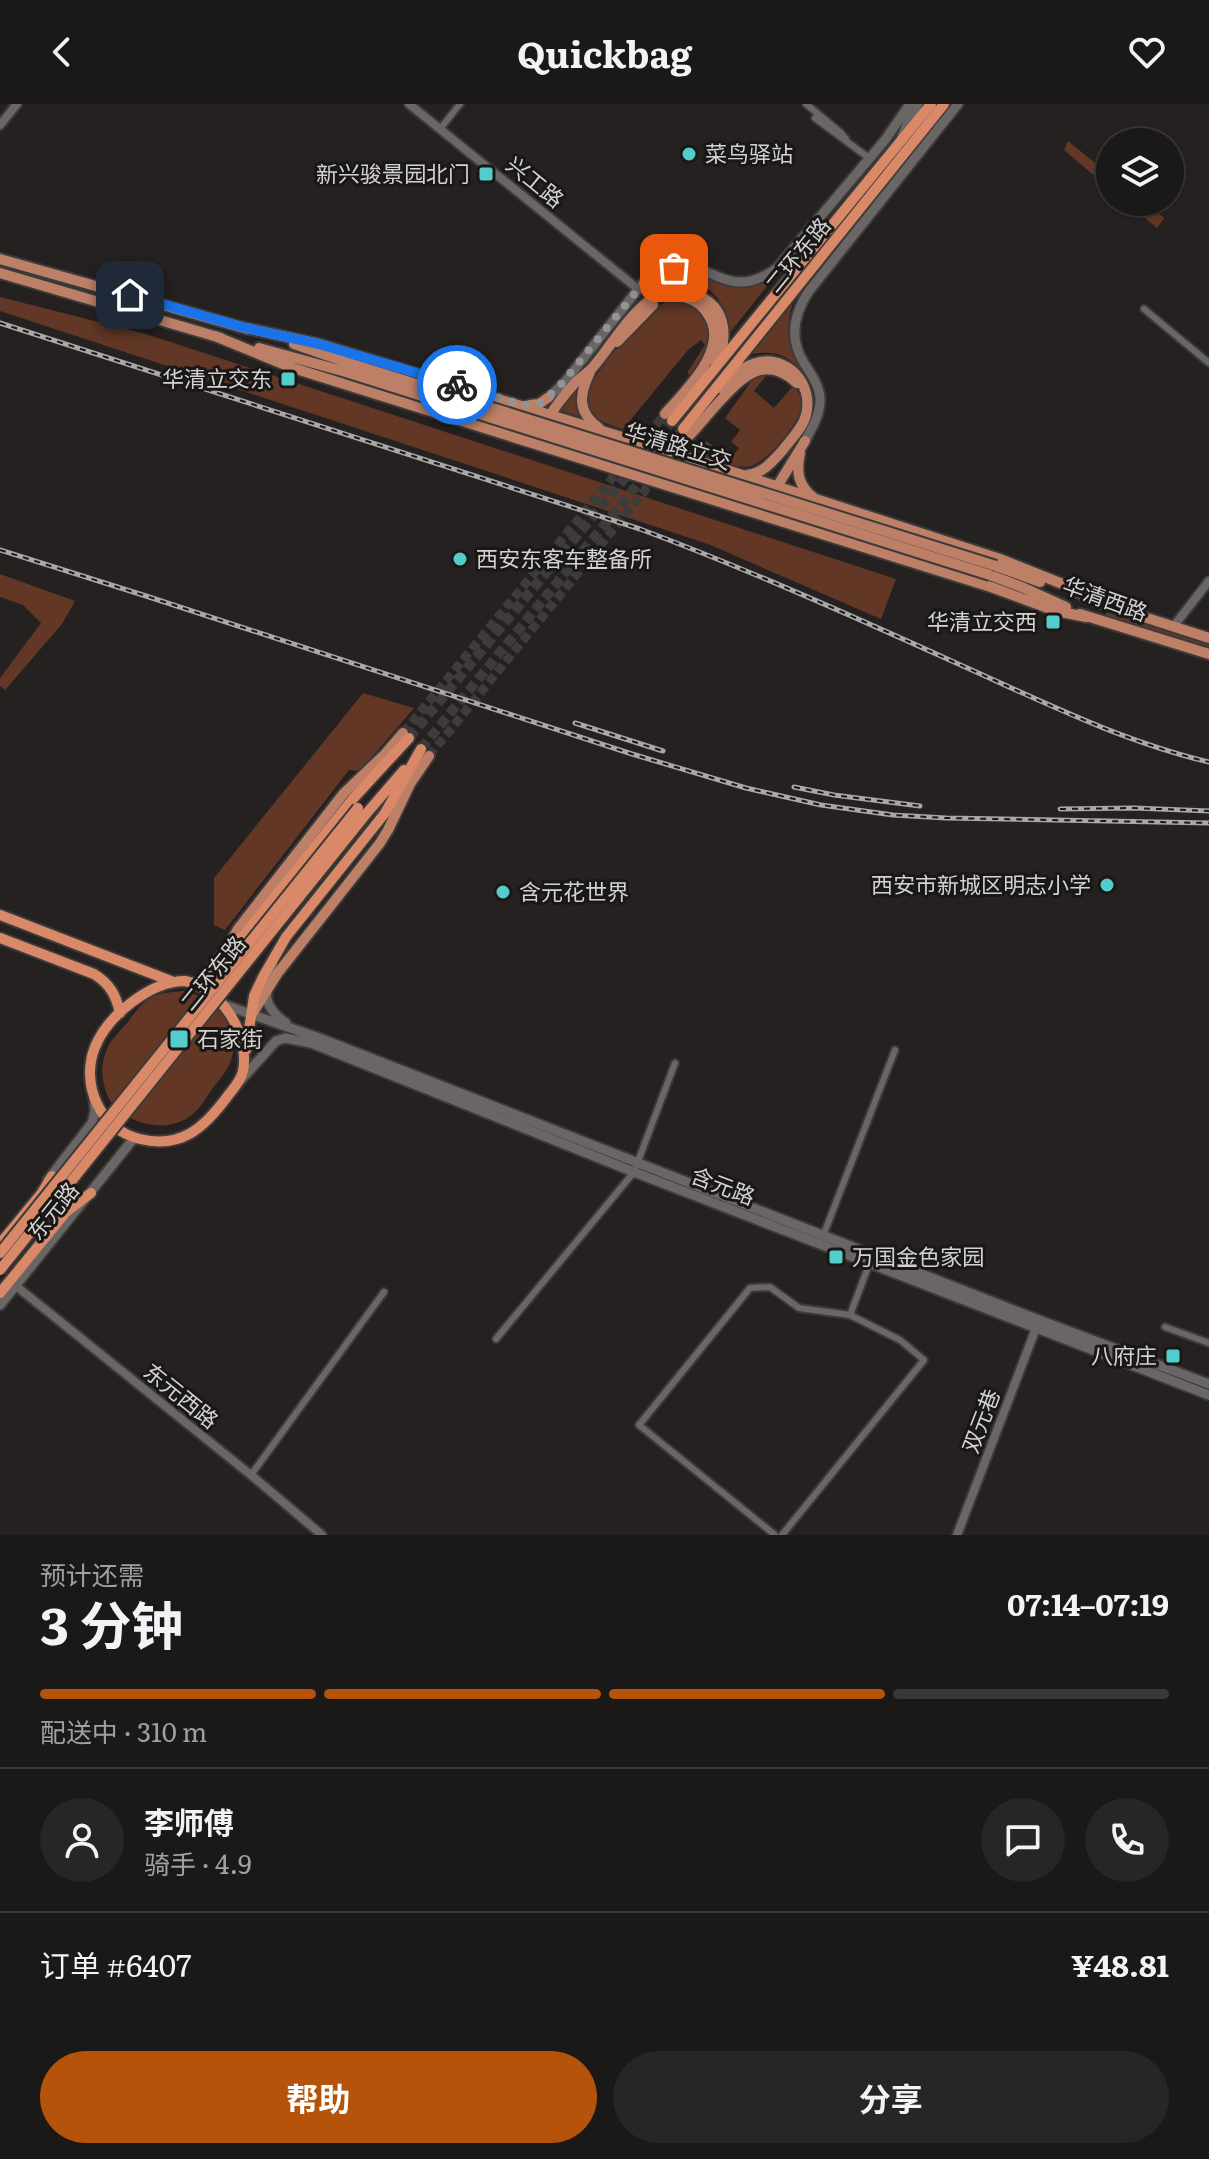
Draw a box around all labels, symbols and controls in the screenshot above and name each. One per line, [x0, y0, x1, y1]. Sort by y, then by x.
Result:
text: Quickbag [517, 26, 692, 79]
icon: back [40, 30, 84, 74]
icon: heart [1125, 30, 1169, 74]
map controls [1096, 128, 1184, 216]
button: layers [1096, 128, 1184, 216]
place label: 菜鸟驿站 [705, 136, 793, 169]
marker: 菜鸟驿站 [680, 145, 698, 163]
street label: 兴工路 [500, 147, 572, 214]
place label: 新兴骏景园北门 [316, 156, 470, 189]
marker: 新兴骏景园北门 [477, 165, 495, 183]
street label: 二环东路 [756, 209, 837, 299]
pin [640, 234, 708, 302]
icon: bag [652, 246, 696, 290]
pin [96, 261, 164, 329]
icon: home [108, 273, 152, 317]
courier [417, 345, 497, 425]
place label: 华清立交东 [162, 361, 272, 394]
icon: bike [435, 363, 479, 407]
marker: 华清立交东 [279, 370, 297, 388]
street label: 华清路立交 [621, 413, 736, 476]
place label: 西安东客车整备所 [476, 541, 652, 574]
marker: 西安东客车整备所 [451, 550, 469, 568]
street label: 华清西路 [1059, 567, 1153, 628]
place label: 华清立交西 [927, 604, 1037, 637]
marker: 华清立交西 [1044, 613, 1062, 631]
place label: 西安市新城区明志小学 [871, 867, 1091, 900]
place label: 含元花世界 [519, 874, 629, 907]
marker: 西安市新城区明志小学 [1098, 876, 1116, 894]
marker: 含元花世界 [494, 883, 512, 901]
street label: 二环东路 [171, 927, 252, 1017]
place label: 石家街 [197, 1021, 263, 1054]
marker: 石家街 [168, 1028, 190, 1050]
street label: 含元路 [687, 1157, 760, 1212]
street label: 东元路 [18, 1174, 85, 1246]
place label: 万国金色家园 [852, 1239, 984, 1272]
marker: 万国金色家园 [827, 1248, 845, 1266]
place label: 八府庄 [1091, 1338, 1157, 1371]
marker: 八府庄 [1164, 1347, 1182, 1365]
street label: 东元西路 [137, 1354, 227, 1435]
street label: 双元巷 [952, 1384, 1007, 1457]
text: 预计还需 [40, 1554, 144, 1593]
text: 07:14–07:19 [1007, 1581, 1169, 1625]
text: 3 分钟 [40, 1584, 183, 1661]
text: 配送中 · 310 m [40, 1711, 207, 1750]
button: person [40, 1798, 124, 1882]
button: chat [981, 1798, 1065, 1882]
button: phone [1085, 1798, 1169, 1882]
text: 李师傅 [144, 1799, 234, 1843]
text: 骑手 · 4.9 [144, 1843, 252, 1882]
text: 订单 #6407 [40, 1942, 191, 1986]
text: ¥48.81 [1071, 1942, 1169, 1986]
button: 帮助 [40, 2051, 597, 2143]
button: 分享 [613, 2051, 1169, 2143]

